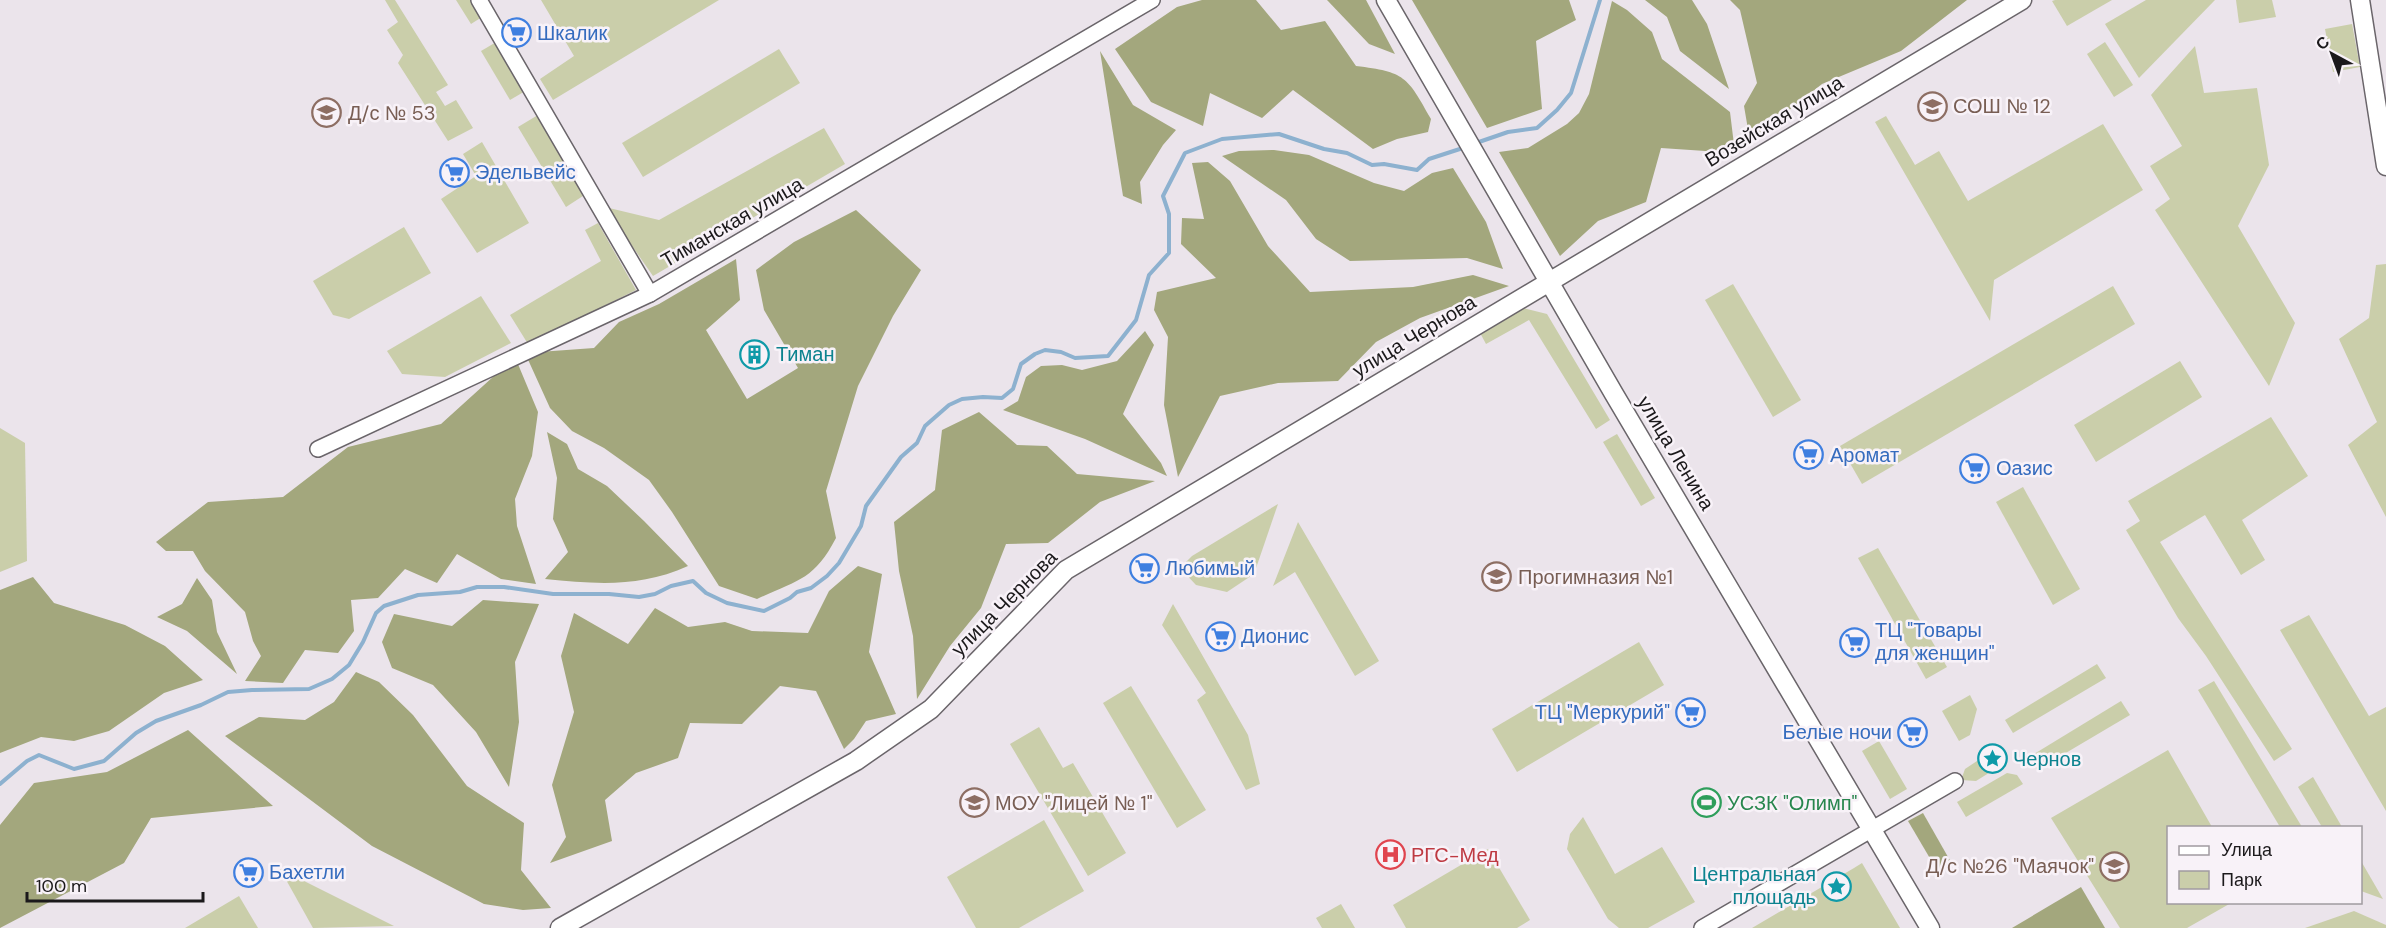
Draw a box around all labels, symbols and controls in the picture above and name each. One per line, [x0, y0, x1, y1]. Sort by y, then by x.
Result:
supermarket icon: Шкалик [500, 17, 532, 49]
place label: Шкалик [537, 20, 607, 46]
north arrow [2302, 24, 2362, 84]
text: С [2311, 31, 2334, 55]
street label: Возейская улица [1700, 69, 1849, 173]
school or university icon: СОШ № 12 [1916, 90, 1948, 122]
place label: СОШ № 12 [1953, 93, 2051, 119]
school or university icon: Д/с № 53 [311, 97, 343, 129]
place label: Д/с № 53 [348, 100, 436, 126]
supermarket icon: Эдельвейс [438, 156, 470, 188]
place label: Эдельвейс [475, 159, 576, 185]
street label: Тиманская улица [656, 170, 808, 273]
street label: улица Чернова [1347, 288, 1481, 383]
building icon: Тиман [739, 338, 771, 370]
place label: Тиман [776, 341, 834, 367]
street label: улица Ленина [1632, 391, 1721, 516]
supermarket icon: Аромат [1793, 439, 1825, 471]
place label: Аромат [1830, 442, 1899, 468]
supermarket icon: Оазис [1959, 452, 1991, 484]
place label: Оазис [1996, 455, 2053, 481]
street label: улица Чернова [945, 544, 1063, 662]
supermarket icon: Любимый [1128, 552, 1160, 584]
place label: Любимый [1165, 555, 1255, 581]
school or university icon: Прогимназия №1 [1481, 561, 1513, 593]
place label: Прогимназия №1 [1518, 564, 1673, 590]
place label: ТЦ "Товары для женщин" [1875, 617, 1995, 666]
supermarket icon: Дионис [1204, 620, 1236, 652]
place label: Дионис [1241, 623, 1309, 649]
supermarket icon: ТЦ "Товары для женщин" [1838, 626, 1870, 658]
supermarket icon: ТЦ "Меркурий" [1675, 696, 1707, 728]
place label: ТЦ "Меркурий" [1535, 699, 1670, 725]
supermarket icon: Белые ночи [1897, 716, 1929, 748]
place label: Белые ночи [1783, 719, 1892, 745]
place icon: Чернов [1976, 743, 2008, 775]
place label: Чернов [2013, 746, 2081, 772]
school or university icon: МОУ "Лицей № 1" [958, 787, 990, 819]
sports icon: УСЗК "Олимп" [1690, 787, 1722, 819]
place label: МОУ "Лицей № 1" [995, 790, 1153, 816]
place label: УСЗК "Олимп" [1727, 790, 1858, 816]
legend [2167, 826, 2362, 904]
text: Улица [2221, 838, 2273, 862]
hospital icon: РГС-Мед [1374, 839, 1406, 871]
place label: РГС-Мед [1411, 842, 1499, 868]
school or university icon: Д/с №26 "Маячок" [2099, 850, 2131, 882]
place label: Д/с №26 "Маячок" [1926, 853, 2094, 879]
supermarket icon: Бахетли [232, 856, 264, 888]
place label: Бахетли [269, 859, 345, 885]
place label: Центральная площадь [1693, 861, 1816, 910]
scale bar [27, 865, 202, 903]
text: Парк [2221, 868, 2262, 892]
place icon: Центральная площадь [1821, 870, 1853, 902]
text: 100 m [36, 874, 87, 898]

